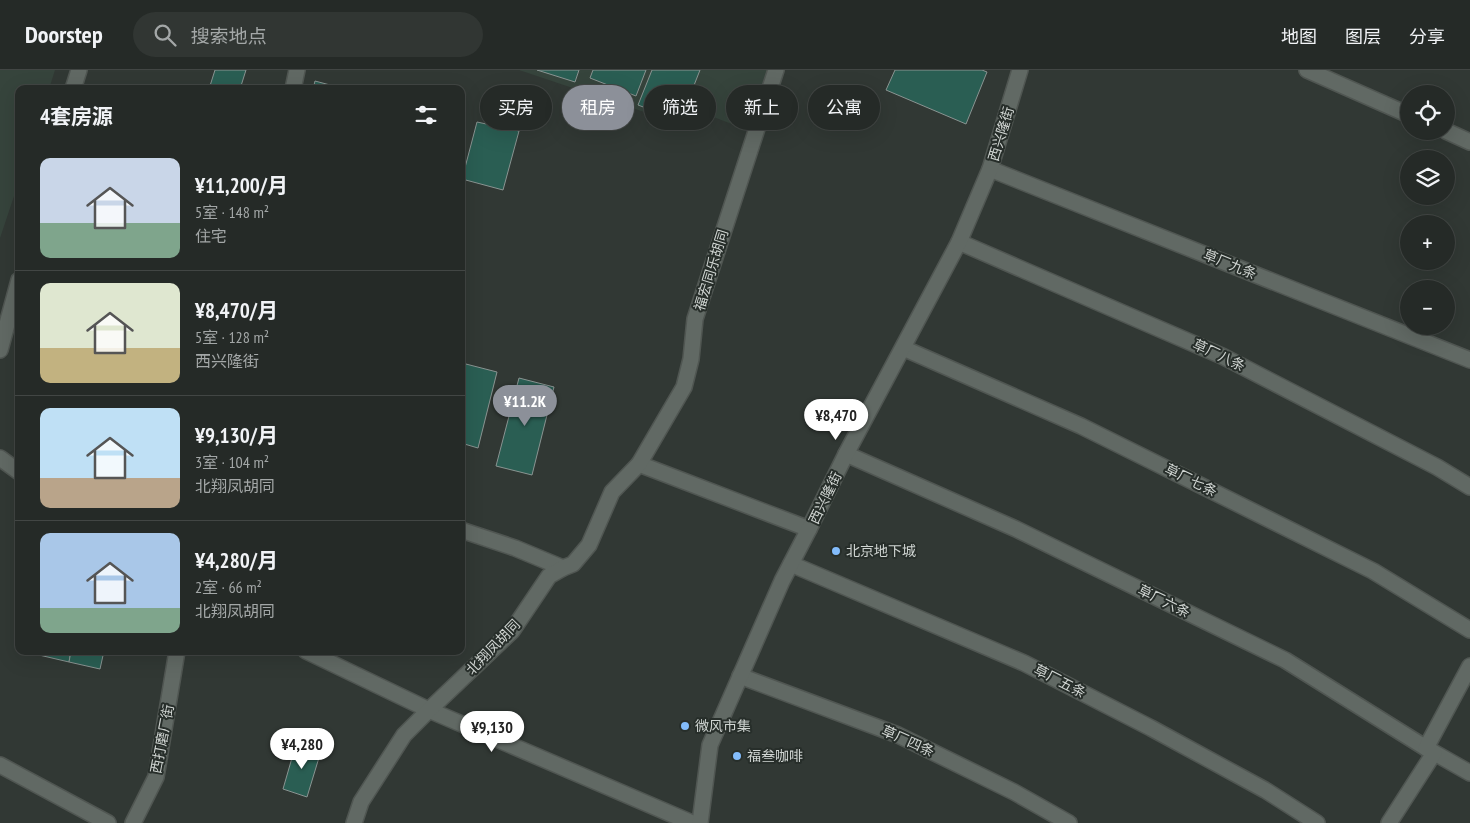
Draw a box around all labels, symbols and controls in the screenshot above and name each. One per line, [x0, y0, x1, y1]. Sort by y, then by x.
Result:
search box [133, 12, 483, 57]
text: Doorstep [25, 19, 103, 50]
icon: search [151, 21, 179, 49]
text: 搜索地点 [191, 24, 267, 48]
text: 地图 [1281, 25, 1317, 48]
text: 图层 [1345, 25, 1381, 48]
text: 分享 [1409, 25, 1445, 48]
chip: 买房 [480, 85, 552, 130]
chip: 租房 [562, 85, 634, 130]
chip: 筛选 [644, 85, 716, 130]
chip: 新上 [726, 85, 798, 130]
chip: 公寓 [808, 85, 880, 130]
map controls [1400, 85, 1455, 335]
button: locate [1400, 85, 1455, 140]
icon: filters [412, 101, 440, 129]
text: 4套房源 [40, 103, 113, 130]
street label: 西兴隆街 [984, 105, 1018, 163]
button: layers [1400, 150, 1455, 205]
text: ¥11,200/月 [195, 172, 288, 199]
icon: home [80, 178, 140, 238]
text: 5室 · 148 m² [195, 202, 269, 222]
button: + [1400, 215, 1455, 270]
text: 住宅 [195, 226, 227, 246]
street label: 福宏同乐胡同 [690, 227, 732, 313]
street label: 草厂九条 [1201, 245, 1259, 283]
button: − [1400, 280, 1455, 335]
text: ¥8,470/月 [195, 297, 278, 324]
icon: home [80, 303, 140, 363]
text: 5室 · 128 m² [195, 327, 269, 347]
street label: 草厂八条 [1190, 335, 1248, 375]
text: 西兴隆街 [195, 351, 259, 371]
pin: ¥11.2K [484, 384, 566, 427]
text: ¥11.2K [504, 391, 546, 411]
pin: ¥8,470 [795, 398, 877, 441]
text: ¥8,470 [815, 405, 857, 425]
text: ¥9,130/月 [195, 422, 278, 449]
icon: home [80, 428, 140, 488]
text: 3室 · 104 m² [195, 452, 269, 472]
street label: 草厂七条 [1162, 460, 1220, 500]
street label: 西兴隆街 [805, 469, 845, 527]
text: 北翔凤胡同 [195, 476, 275, 496]
place label: 北京地下城 [846, 542, 916, 560]
marker: 北京地下城 [830, 545, 842, 557]
text: ¥4,280/月 [195, 547, 278, 574]
icon: home [80, 553, 140, 613]
text: 2室 · 66 m² [195, 577, 262, 597]
street label: 草厂六条 [1135, 581, 1193, 621]
text: 北翔凤胡同 [195, 601, 275, 621]
street label: 北翔凤胡同 [462, 616, 524, 678]
street label: 草厂五条 [1031, 660, 1089, 702]
street label: 西打磨厂街 [146, 703, 178, 775]
pin: ¥9,130 [451, 710, 533, 753]
text: ¥9,130 [471, 717, 513, 737]
place label: 微风市集 [695, 717, 751, 735]
marker: 微风市集 [679, 720, 691, 732]
street label: 草厂四条 [879, 721, 937, 761]
pin: ¥4,280 [261, 728, 343, 770]
text: ¥4,280 [281, 734, 323, 754]
place label: 福叁咖啡 [747, 747, 803, 765]
marker: 福叁咖啡 [731, 750, 743, 762]

